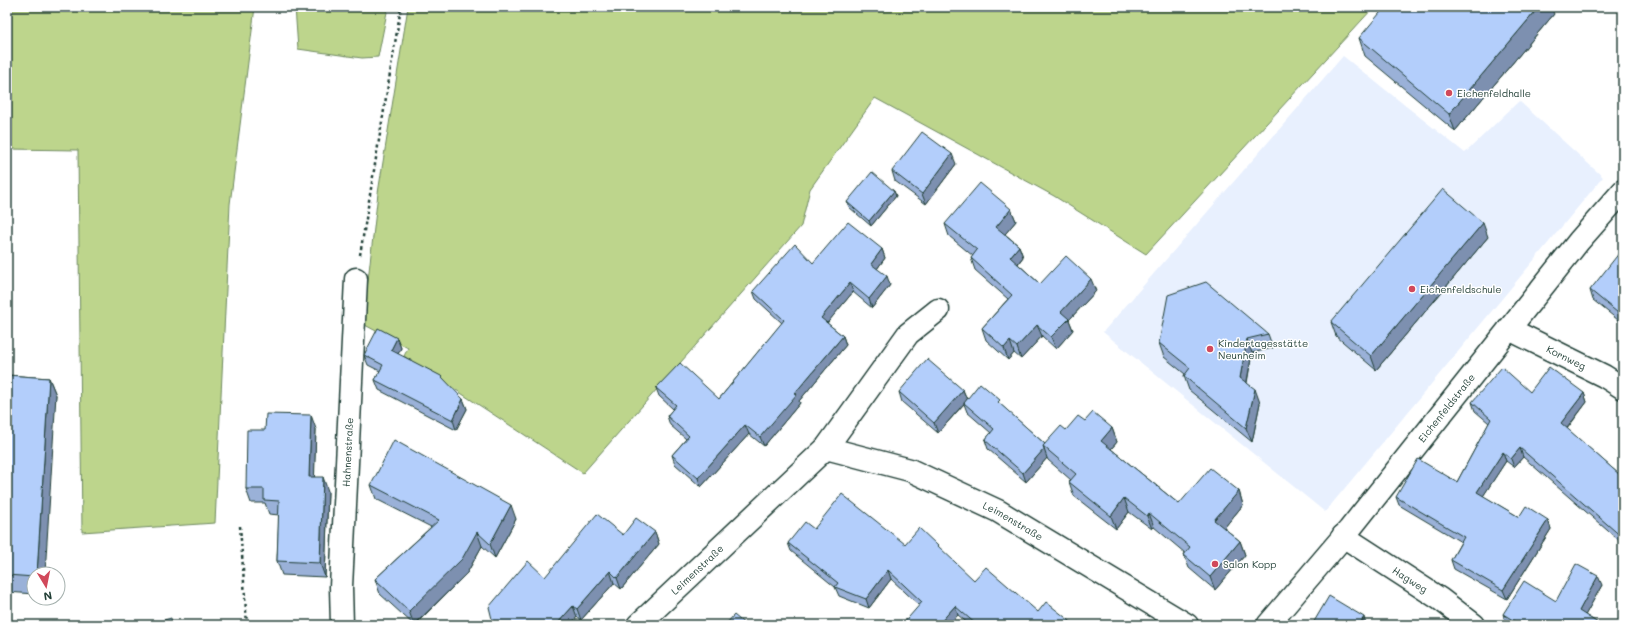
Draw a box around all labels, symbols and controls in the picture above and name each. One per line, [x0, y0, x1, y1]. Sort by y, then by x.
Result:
place label: Eichenfeldhalle [1457, 86, 1531, 100]
marker: Eichenfeldhalle [1444, 88, 1454, 98]
place label: Eichenfeldschule [1420, 282, 1502, 296]
marker: Eichenfeldschule [1407, 284, 1417, 294]
place label: Kindertagesstätte Neunheim [1218, 336, 1308, 362]
street label: Kornweg [1544, 342, 1589, 373]
marker: Kindertagesstätte Neunheim [1205, 344, 1215, 354]
street label: Eichenfeldstraße [1415, 371, 1478, 445]
street label: Hahnenstraße [339, 417, 356, 487]
street label: Leimenstraße [981, 498, 1046, 544]
street label: Leimenstraße [668, 541, 726, 598]
place label: Salon Kopp [1223, 557, 1276, 571]
marker: Salon Kopp [1210, 559, 1220, 569]
street label: Hagweg [1390, 563, 1430, 596]
north arrow [26, 566, 66, 606]
text: N [42, 588, 53, 604]

